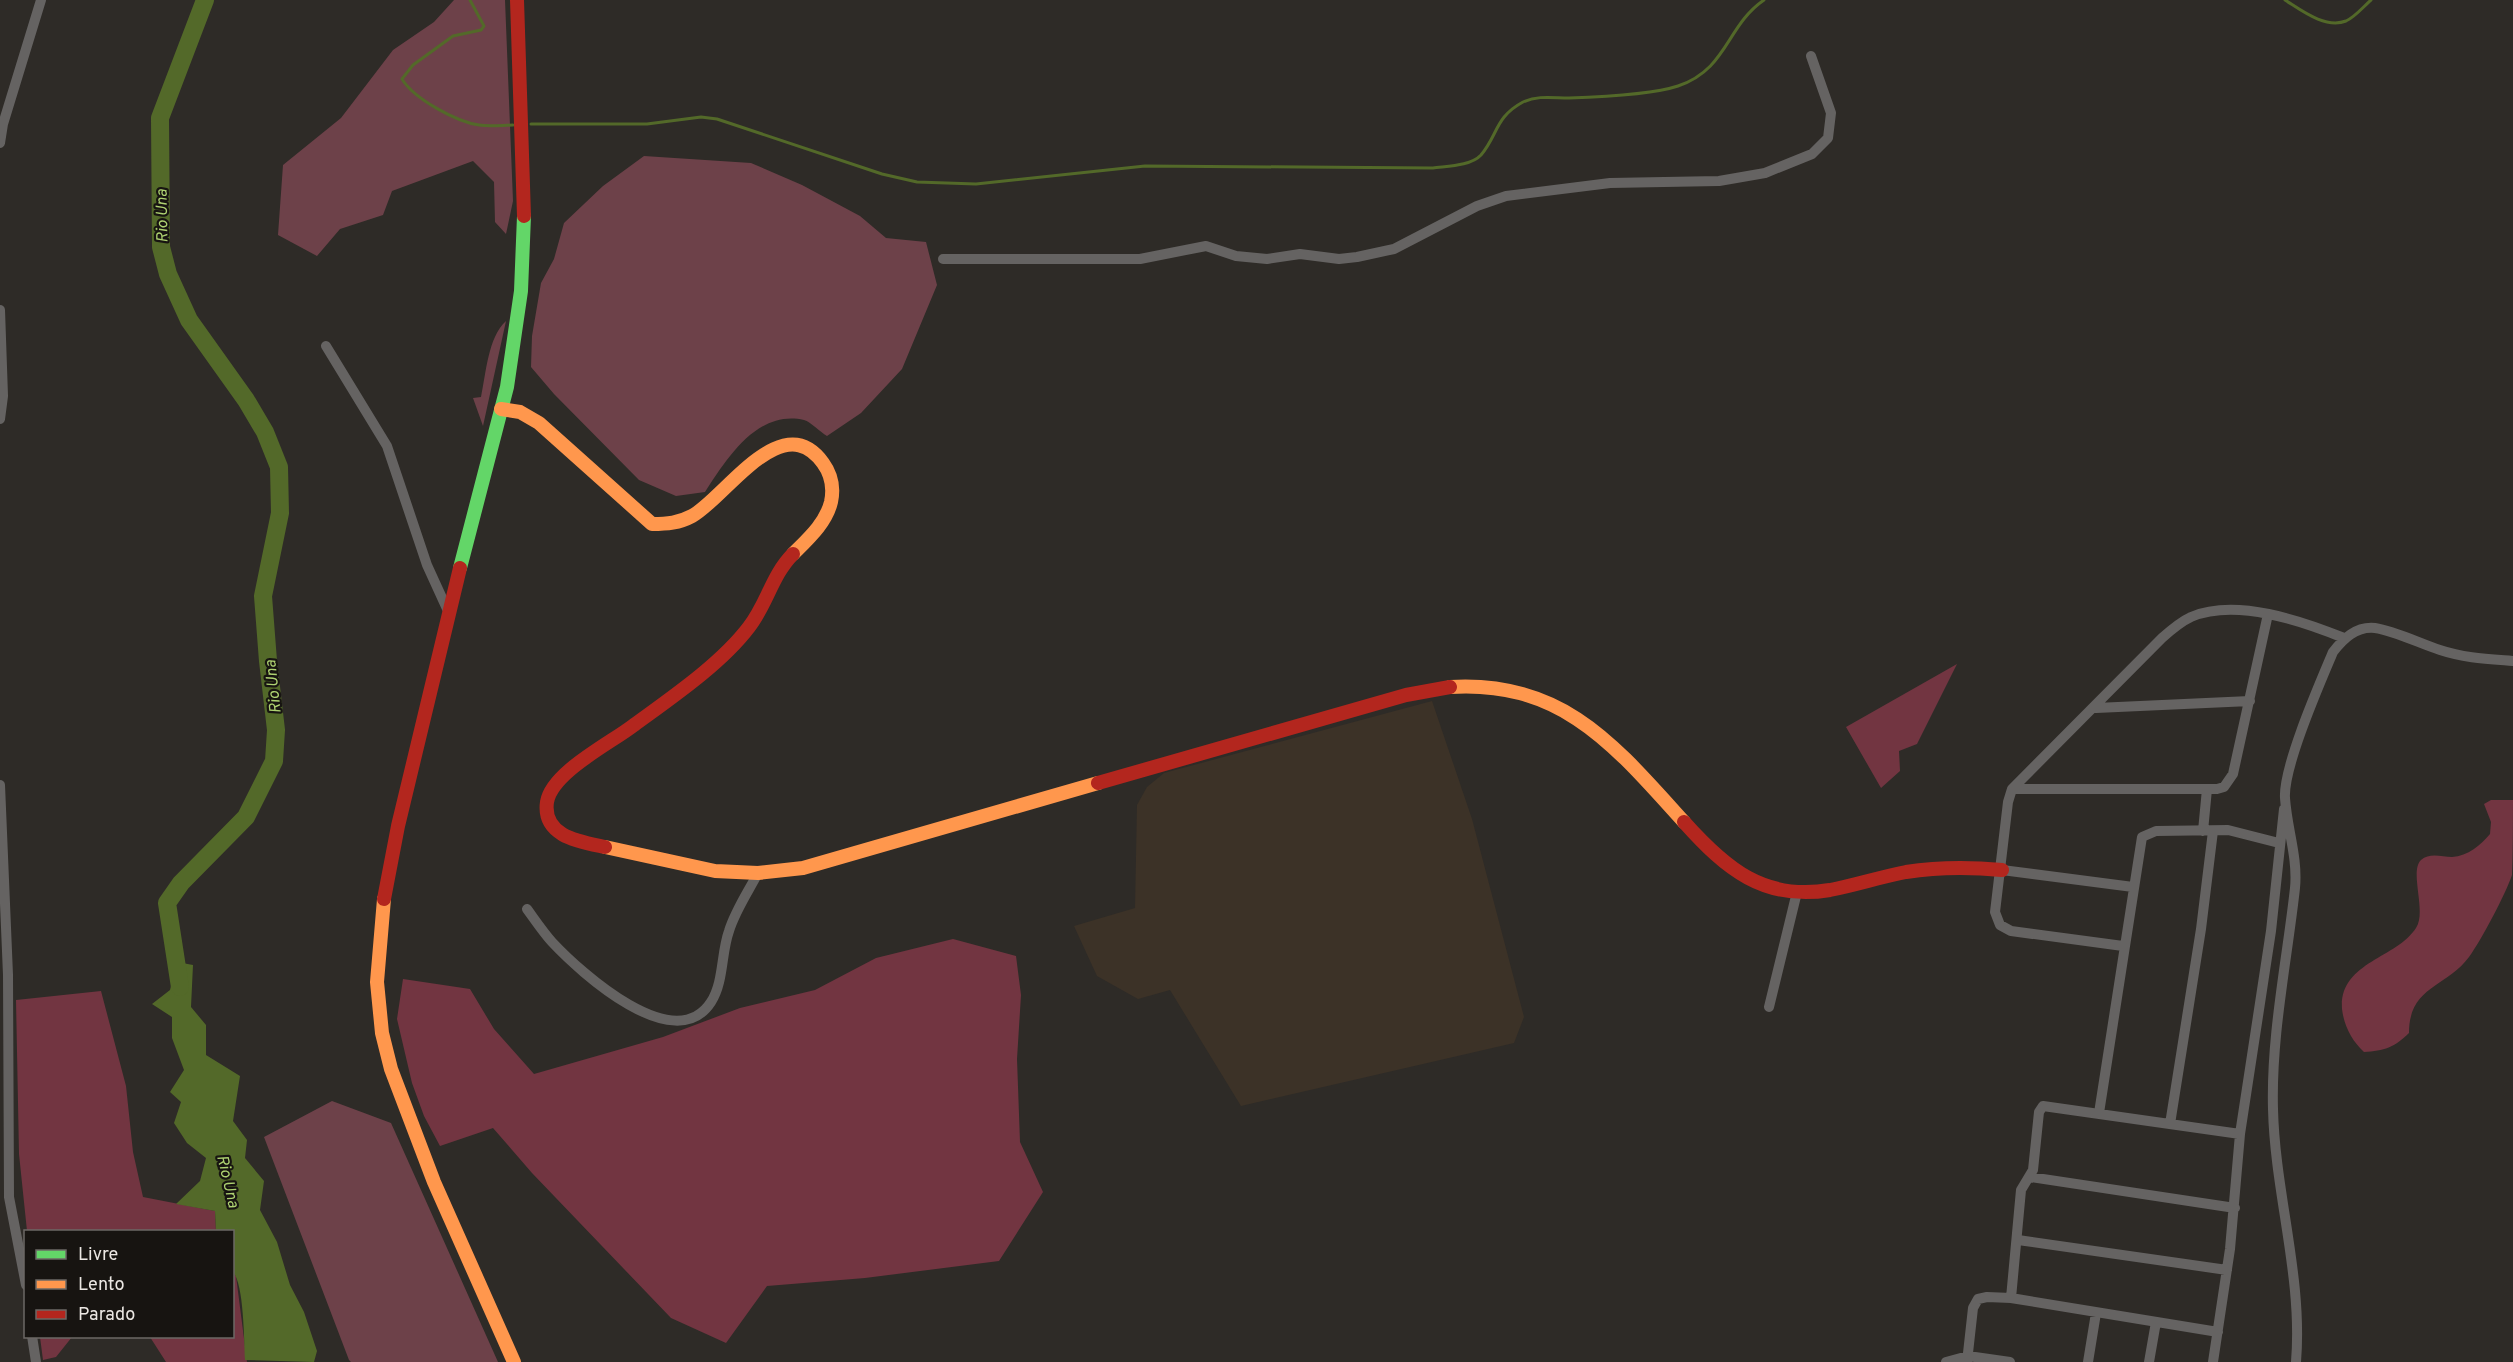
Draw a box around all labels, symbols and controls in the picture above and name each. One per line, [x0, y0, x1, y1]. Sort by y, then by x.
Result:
water label: Rio Una [153, 188, 173, 243]
water label: Rio Una [261, 658, 287, 715]
water label: Rio Una [211, 1153, 243, 1211]
legend [24, 1230, 234, 1338]
text: Livre [78, 1244, 118, 1267]
text: Lento [78, 1274, 124, 1297]
text: Parado [78, 1304, 135, 1327]

